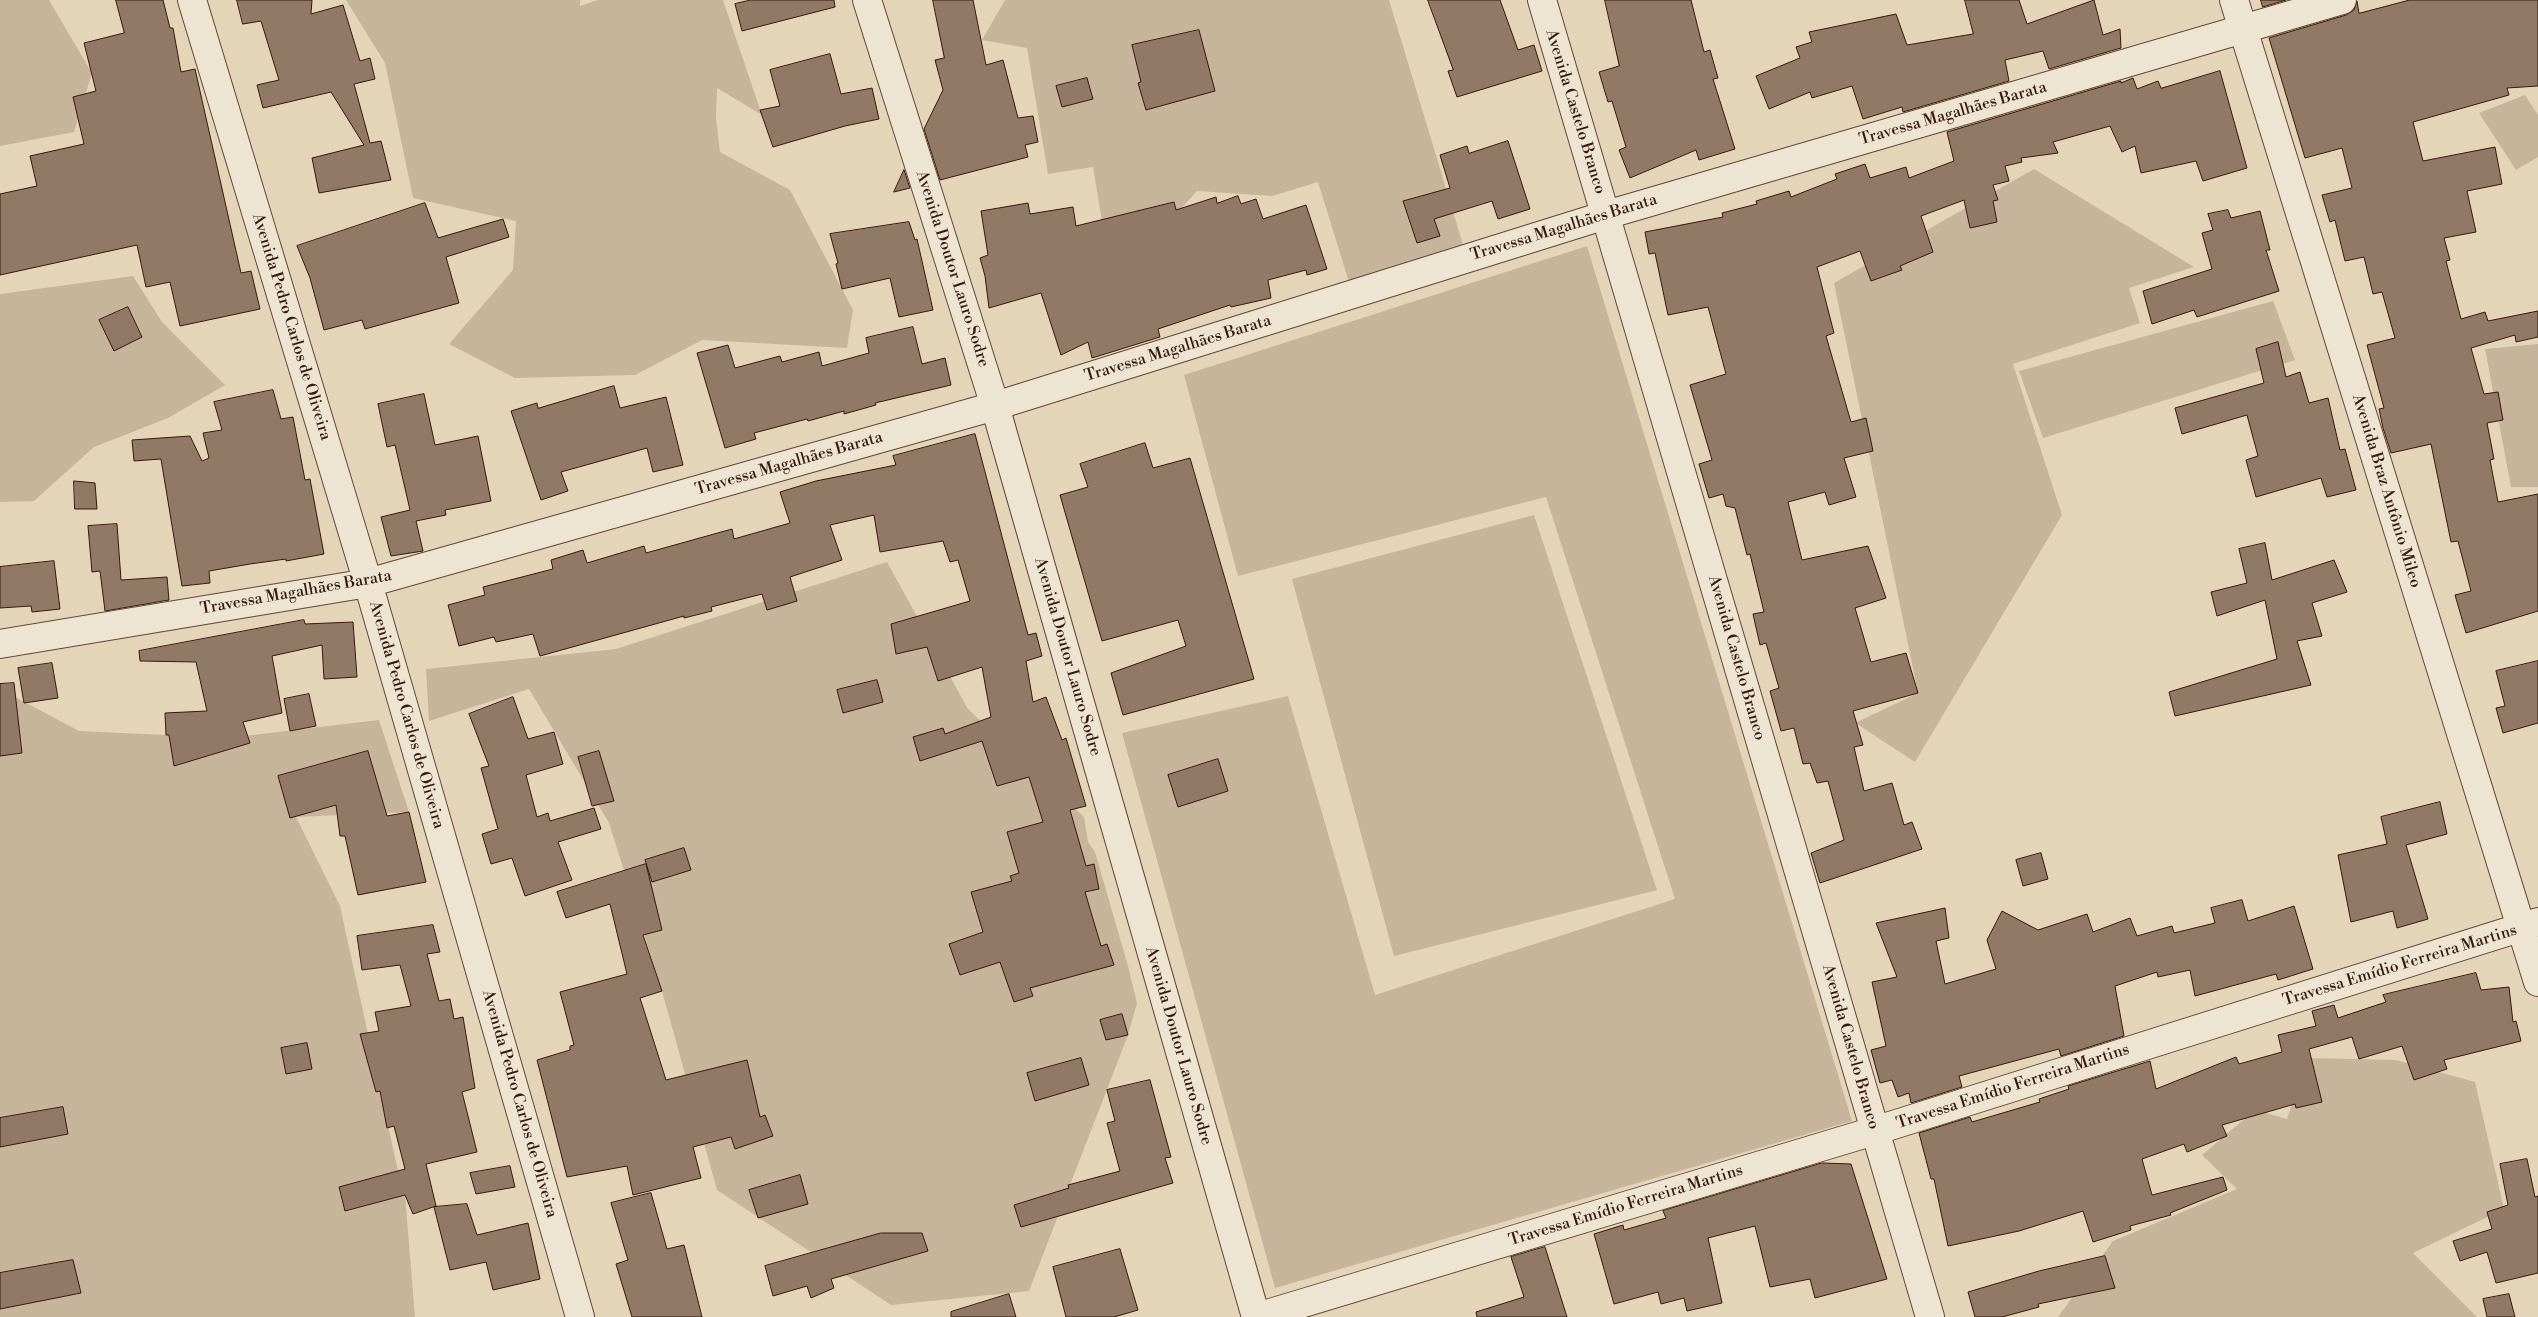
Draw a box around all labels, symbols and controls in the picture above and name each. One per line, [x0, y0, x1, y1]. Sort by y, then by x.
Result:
street label: Avenida Castelo Branco [1541, 27, 1609, 197]
street label: Travessa Magalhães Barata [1857, 78, 2049, 150]
street label: Avenida Doutor Lauro Sodre [911, 168, 993, 370]
street label: Travessa Magalhães Barata [1468, 190, 1660, 266]
street label: Avenida Pedro Carlos de Oliveira [247, 211, 335, 443]
street label: Travessa Magalhães Barata [1082, 311, 1274, 387]
street label: Avenida Braz Antônio Mileo [2347, 392, 2425, 590]
street label: Travessa Magalhães Barata [693, 428, 885, 500]
street label: Avenida Doutor Lauro Sodre [1029, 556, 1105, 758]
street label: Travessa Magalhães Barata [199, 567, 393, 619]
street label: Avenida Castelo Branco [1703, 573, 1769, 743]
street label: Avenida Pedro Carlos de Oliveira [364, 599, 448, 831]
street label: Travessa Emídio Ferreira Martins [2281, 921, 2519, 1011]
street label: Avenida Doutor Lauro Sodre [1140, 945, 1216, 1147]
street label: Avenida Castelo Branco [1817, 962, 1883, 1132]
street label: Avenida Pedro Carlos de Oliveira [477, 988, 561, 1220]
street label: Travessa Emídio Ferreira Martins [1894, 1040, 2132, 1134]
street label: Travessa Emídio Ferreira Martins [1507, 1161, 1745, 1251]

